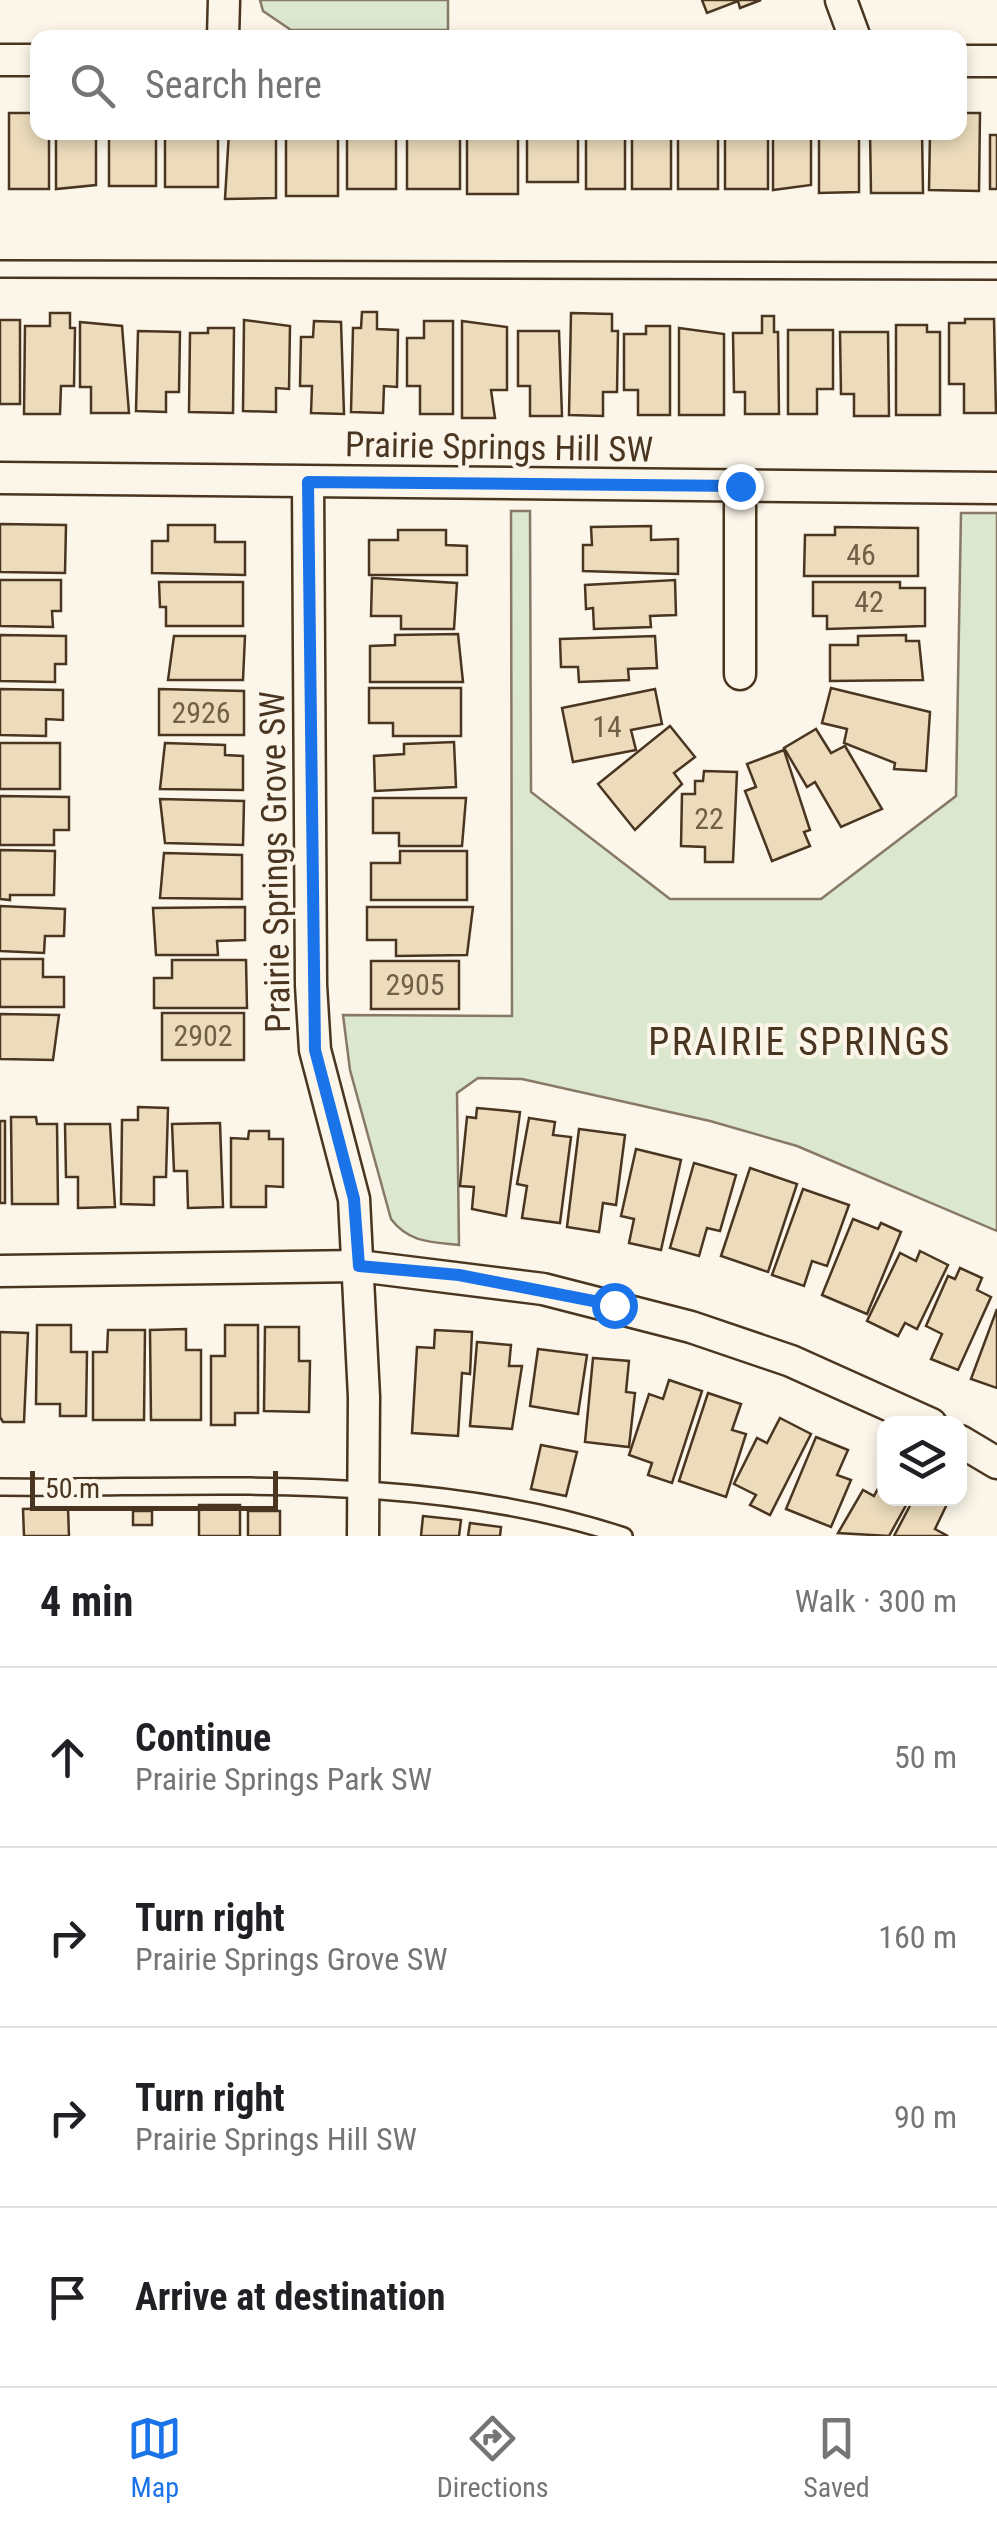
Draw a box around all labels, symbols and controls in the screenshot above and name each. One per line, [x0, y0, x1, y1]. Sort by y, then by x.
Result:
search box [30, 30, 967, 140]
icon: search [65, 58, 120, 113]
text: Search here [145, 63, 322, 107]
street label: Prairie Springs Hill SW [345, 424, 653, 471]
route end [718, 464, 764, 510]
house number: 46 [846, 537, 876, 572]
house number: 42 [854, 584, 884, 619]
street label: Prairie Springs Grove SW [252, 691, 299, 1033]
house number: 2926 [171, 695, 231, 730]
house number: 14 [592, 709, 622, 744]
house number: 22 [694, 801, 724, 836]
house number: 2905 [385, 967, 445, 1002]
house number: 2902 [173, 1018, 233, 1053]
district label: PRAIRIE SPRINGS [648, 1020, 952, 1064]
route start [592, 1283, 638, 1329]
map controls [877, 1416, 967, 1506]
button: layers [877, 1416, 967, 1506]
scale bar [30, 1466, 278, 1510]
text: 50 m [45, 1472, 100, 1505]
text: 4 min [40, 1577, 133, 1626]
text: Walk · 300 m [795, 1582, 957, 1620]
text: Continue [135, 1716, 271, 1760]
icon: ahead [40, 1730, 95, 1785]
text: 50 m [894, 1738, 957, 1776]
text: Prairie Springs Park SW [135, 1760, 432, 1798]
text: Turn right [135, 1896, 285, 1940]
icon: right [40, 1910, 95, 1965]
text: 160 m [878, 1918, 957, 1956]
text: Prairie Springs Grove SW [135, 1940, 448, 1978]
text: Turn right [135, 2076, 285, 2120]
icon: right [40, 2090, 95, 2145]
text: 90 m [894, 2098, 957, 2136]
text: Prairie Springs Hill SW [135, 2120, 417, 2158]
icon: arrive [40, 2270, 95, 2325]
text: Arrive at destination [135, 2275, 445, 2319]
tab: Map [127, 2411, 182, 2504]
tab: Directions [437, 2411, 549, 2504]
tab: Saved [803, 2411, 870, 2504]

